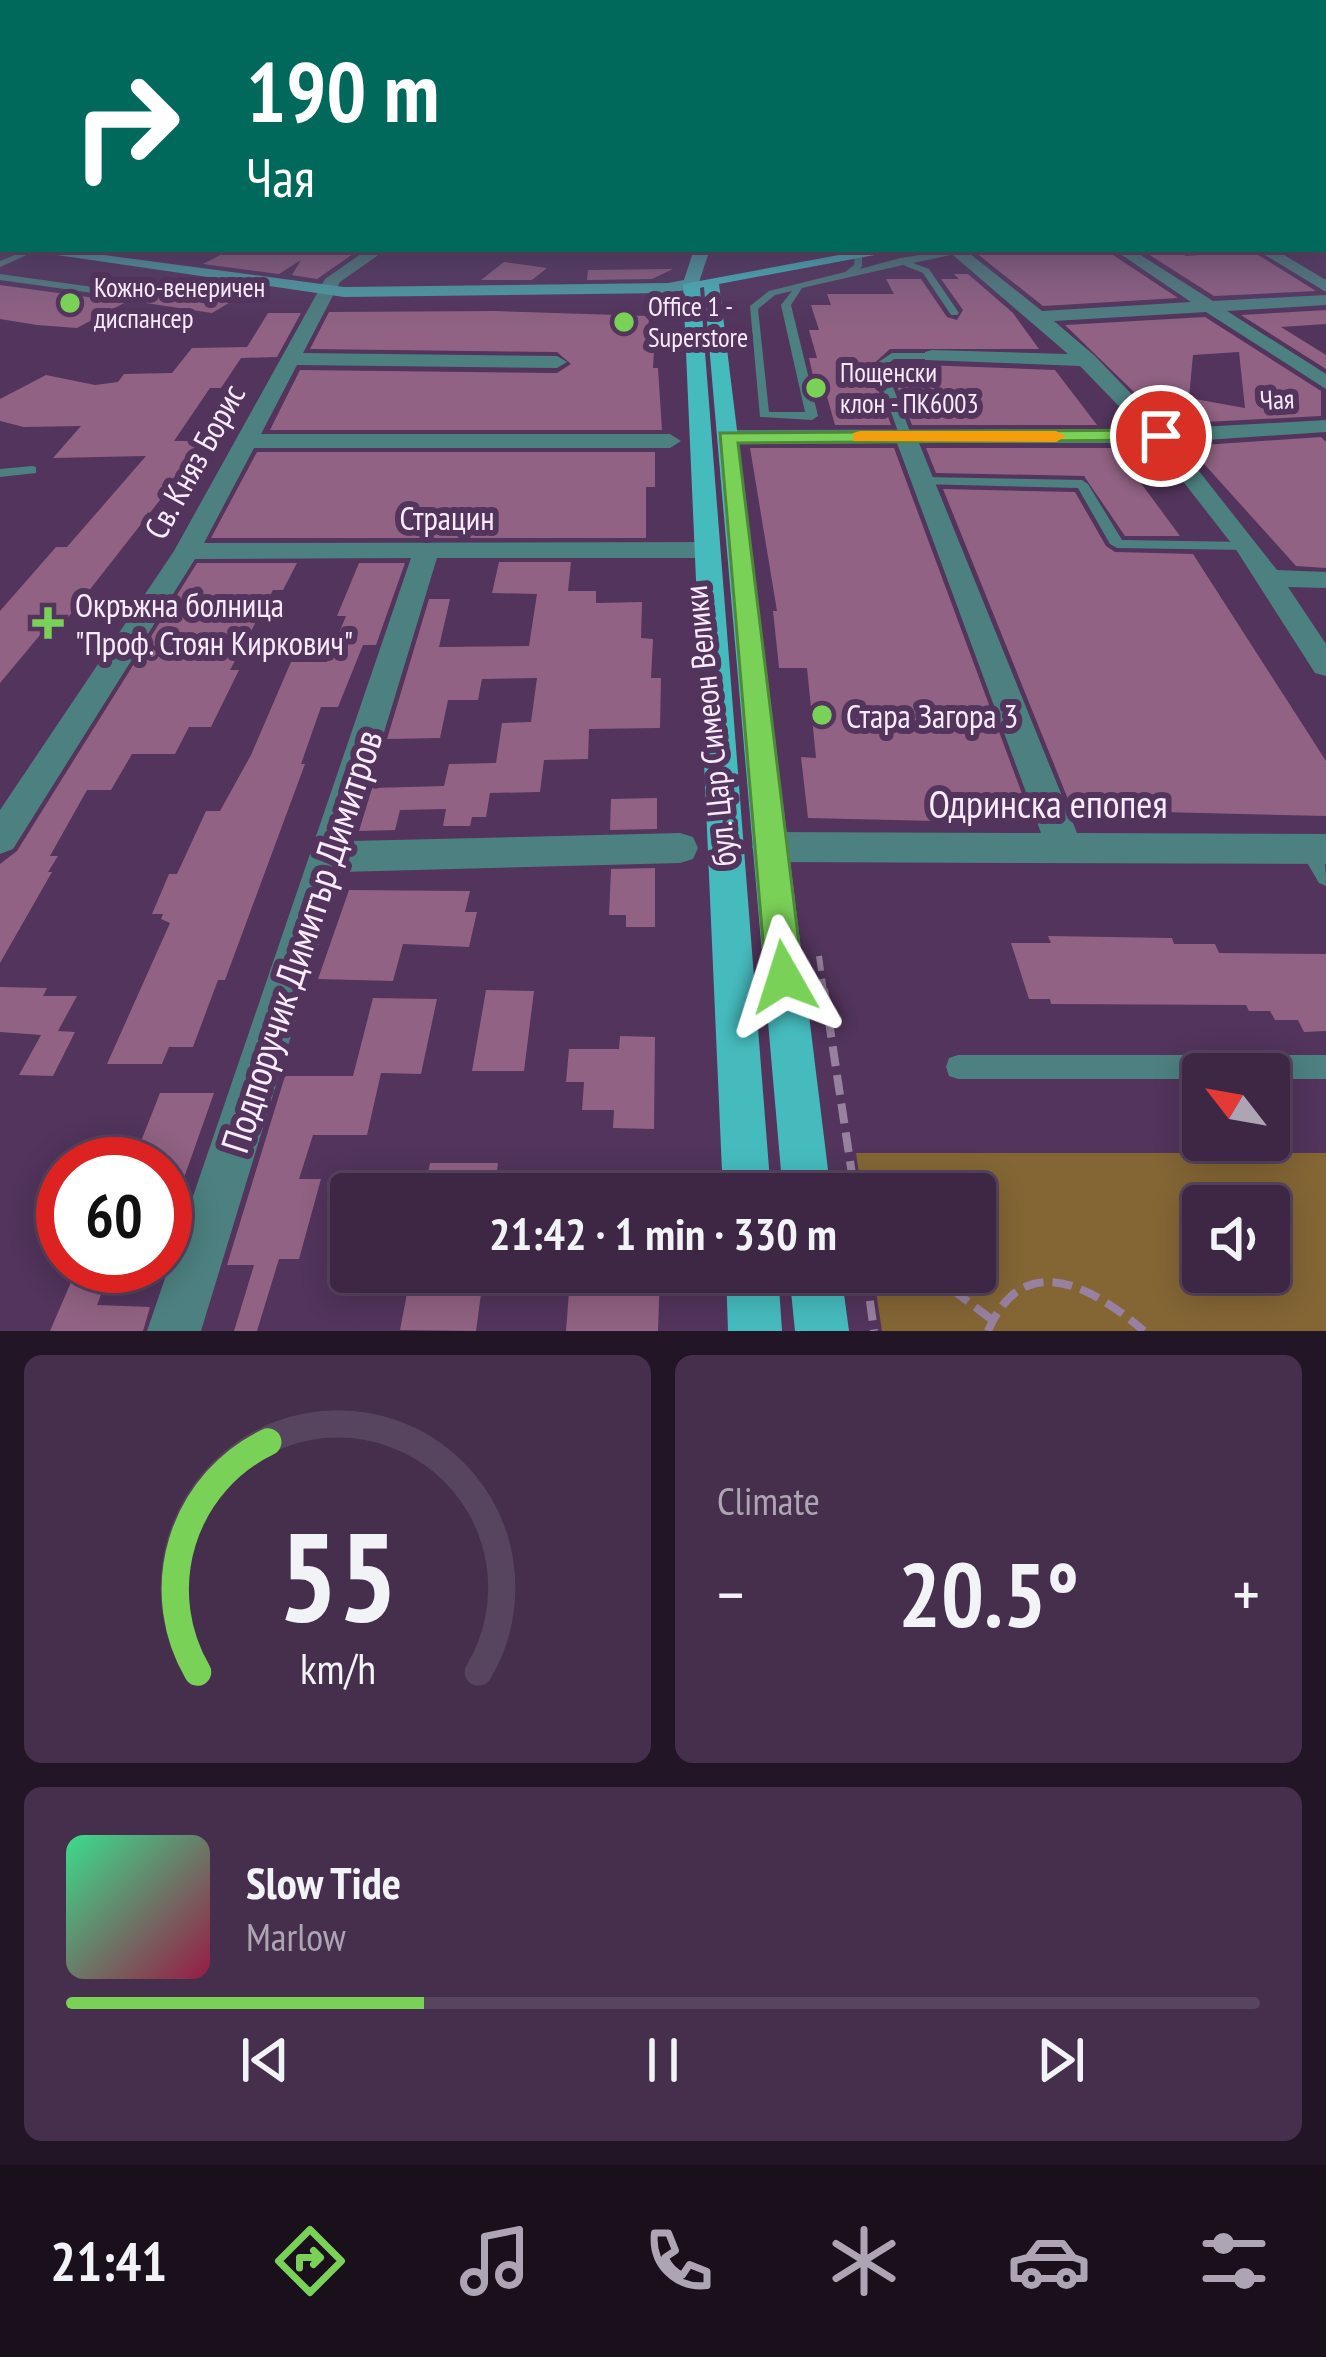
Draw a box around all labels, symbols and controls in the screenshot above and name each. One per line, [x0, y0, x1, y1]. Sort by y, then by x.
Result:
text: 190 m [246, 36, 439, 145]
icon: right [48, 48, 204, 204]
text: Чая [246, 142, 315, 212]
place label: Кожно-венеричен диспансер [94, 270, 265, 335]
place label: Office 1 - Superstore [648, 289, 748, 354]
marker: Кожно-венеричен диспансер [57, 290, 83, 316]
marker: Office 1 - Superstore [611, 309, 637, 335]
place label: Пощенски клон - ПК6003 [840, 355, 979, 420]
marker: Пощенски клон - ПК6003 [803, 375, 829, 401]
street label: Св. Княз Борис [134, 376, 254, 546]
street label: Чая [1259, 381, 1295, 417]
pin [1110, 385, 1212, 487]
icon: arrive [1128, 403, 1194, 469]
street label: Страцин [400, 496, 494, 539]
place label: Окръжна болница "Проф. Стоян Киркович" [75, 583, 353, 664]
street label: бул. Цар Симеон Велики [673, 583, 745, 869]
marker: Окръжна болница "Проф. Стоян Киркович" [32, 607, 64, 639]
place label: Стара Загора 3 [846, 694, 1018, 737]
marker: Стара Загора 3 [809, 702, 835, 728]
street label: Подпоручик Димитър Димитров [209, 723, 393, 1159]
street label: Одринска епопея [928, 778, 1168, 829]
position arrow [721, 914, 847, 1040]
north arrow [1182, 1053, 1290, 1161]
map controls [1182, 1053, 1290, 1293]
speed limit sign: 60 [36, 1137, 192, 1293]
button: sound [1182, 1185, 1290, 1293]
text: 21:42 · 1 min · 330 m [489, 1204, 837, 1262]
text: Climate [717, 1475, 820, 1526]
text: 55 [278, 1494, 397, 1655]
text: 20.5° [898, 1535, 1079, 1652]
text: − [717, 1551, 744, 1636]
text: + [1233, 1551, 1260, 1636]
text: km/h [299, 1640, 376, 1696]
text: Slow Tide [246, 1853, 401, 1911]
text: Marlow [246, 1911, 346, 1962]
icon: previous [232, 2027, 298, 2093]
icon: pause [630, 2027, 696, 2093]
icon: next [1028, 2027, 1094, 2093]
icon: directions [268, 2219, 352, 2303]
icon: music [453, 2219, 537, 2303]
icon: phone [637, 2219, 721, 2303]
icon: climate [822, 2219, 906, 2303]
icon: car [1007, 2219, 1091, 2303]
icon: filters [1192, 2219, 1276, 2303]
text: 21:41 [50, 2226, 167, 2296]

